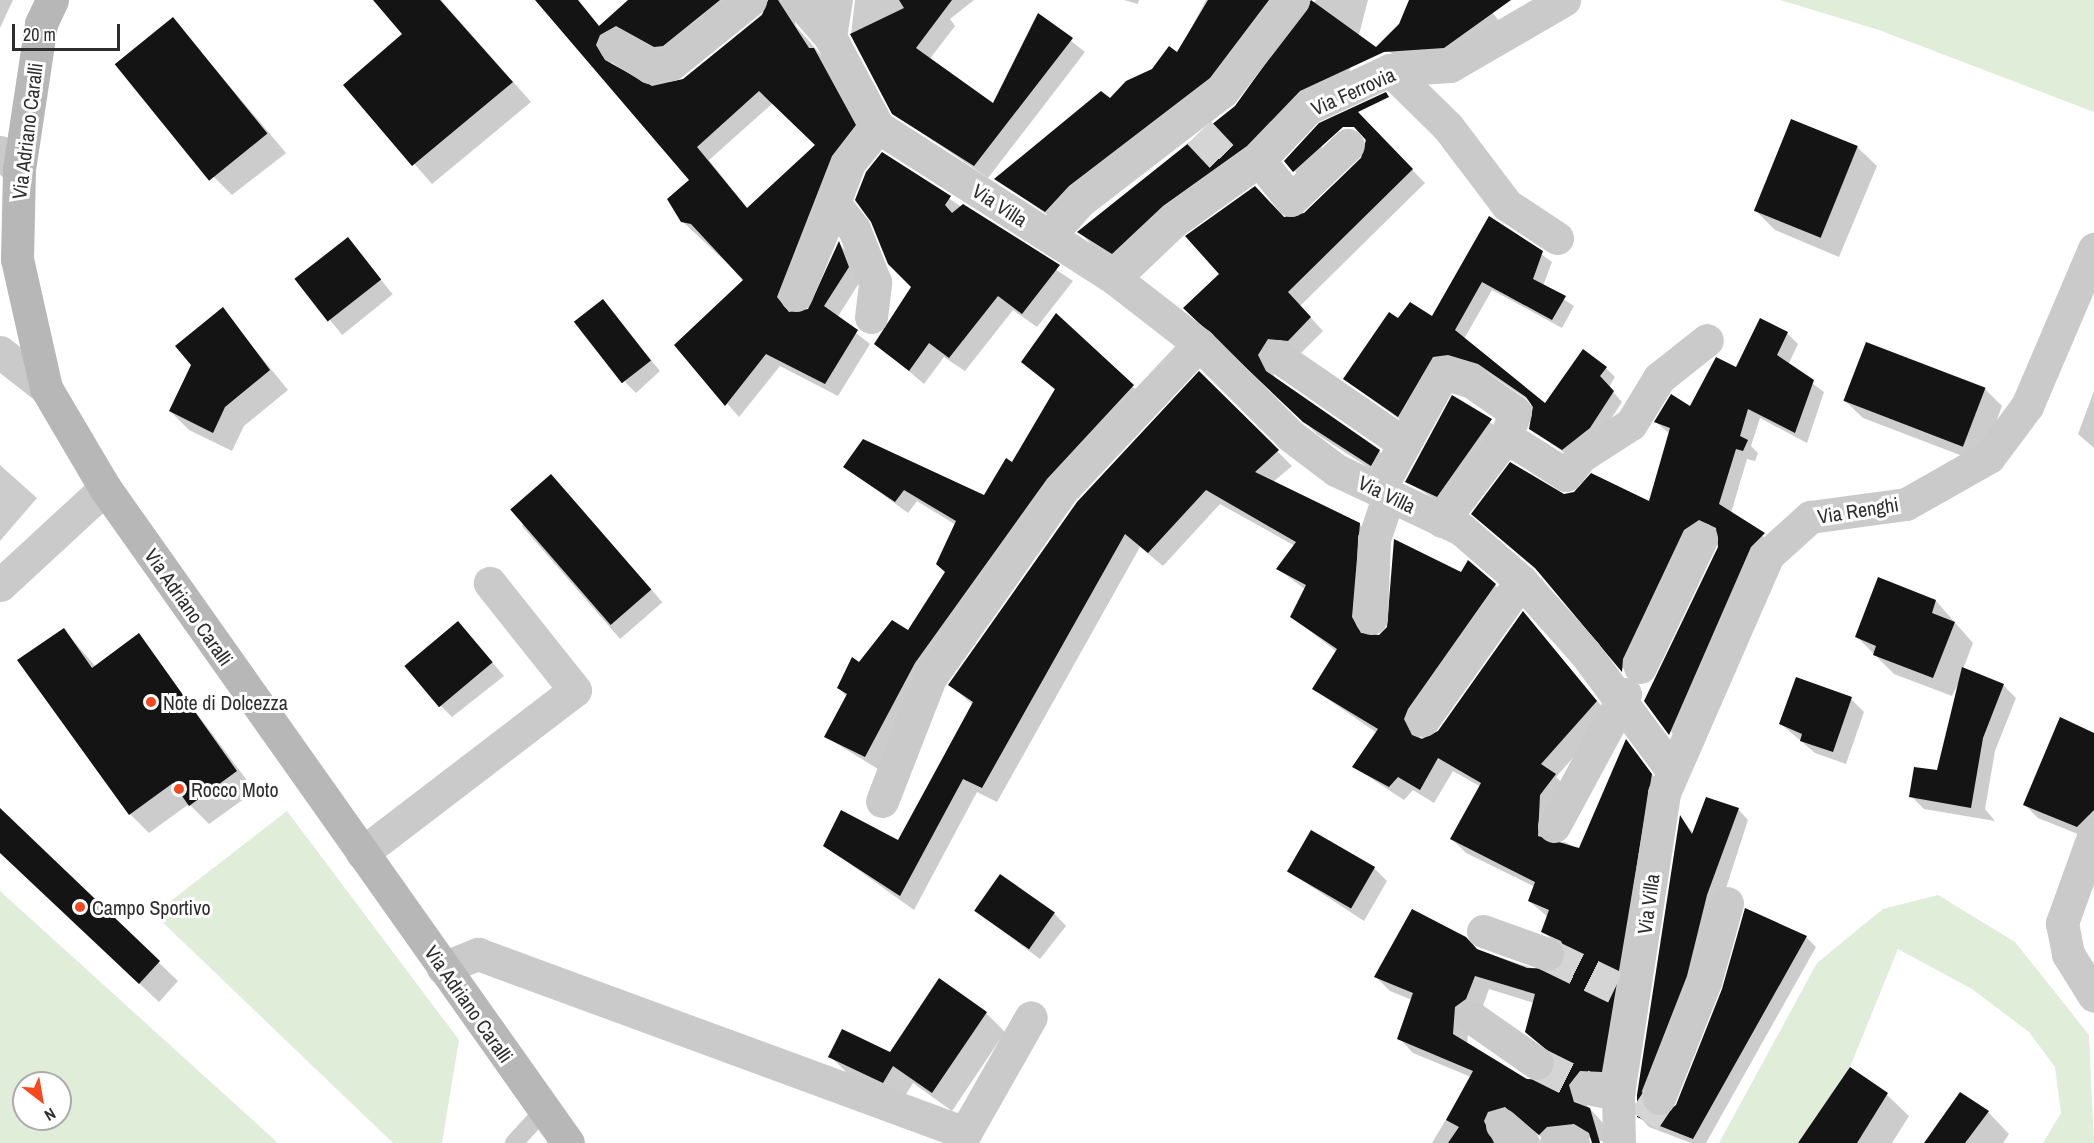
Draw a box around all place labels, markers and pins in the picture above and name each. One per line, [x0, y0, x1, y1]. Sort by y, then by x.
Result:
place label: Note di Dolcezza [163, 690, 288, 714]
marker: Note di Dolcezza [144, 695, 158, 709]
place label: Rocco Moto [191, 777, 278, 801]
marker: Rocco Moto [172, 782, 186, 796]
place label: Campo Sportivo [92, 895, 210, 919]
marker: Campo Sportivo [73, 900, 87, 914]

